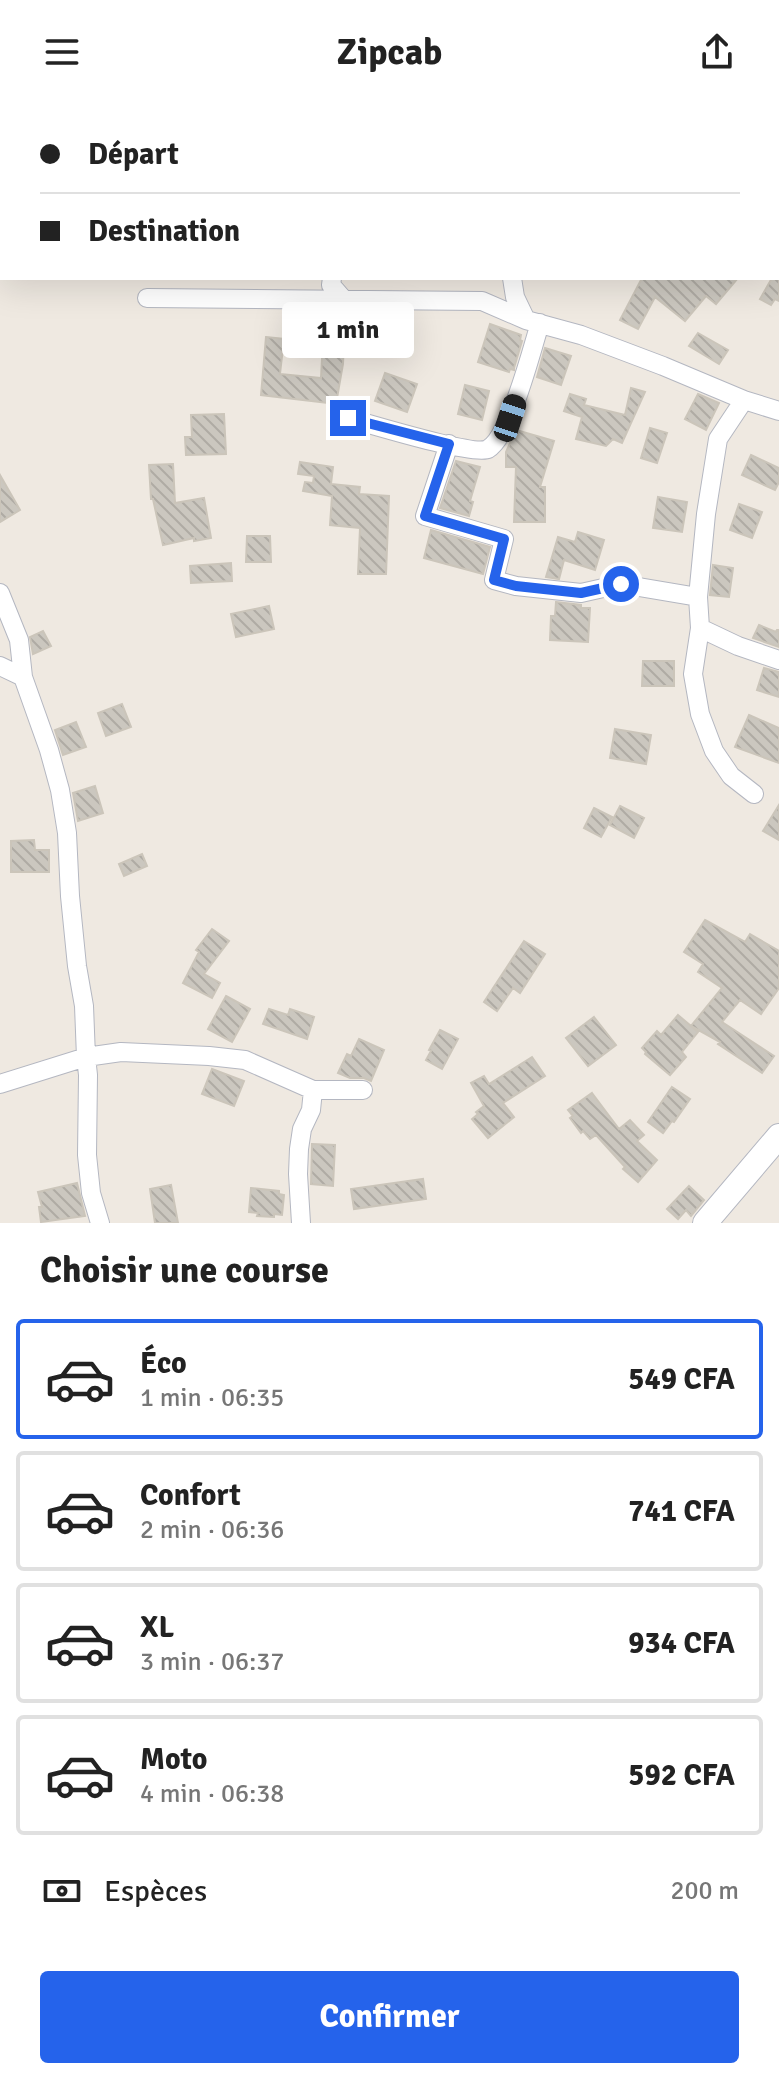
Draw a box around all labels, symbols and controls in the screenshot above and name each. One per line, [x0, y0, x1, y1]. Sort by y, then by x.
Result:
icon: menu [40, 30, 84, 74]
text: Zipcab [337, 30, 442, 75]
icon: share [695, 30, 739, 74]
text: Départ [88, 136, 179, 173]
text: Destination [88, 213, 240, 250]
callout: 1 min [282, 302, 414, 358]
text: 1 min [317, 314, 379, 346]
car [491, 391, 529, 445]
route end [330, 400, 366, 436]
route start [603, 566, 639, 602]
text: Choisir une course [40, 1248, 329, 1293]
icon: car [44, 1343, 116, 1415]
text: Éco [140, 1345, 187, 1382]
text: 549 CFA [628, 1361, 735, 1398]
text: 1 min · 06:35 [140, 1382, 284, 1414]
icon: car [44, 1475, 116, 1547]
text: Confort [140, 1477, 241, 1514]
text: 741 CFA [628, 1493, 735, 1530]
text: 2 min · 06:36 [140, 1514, 284, 1546]
icon: car [44, 1607, 116, 1679]
text: XL [140, 1609, 174, 1646]
text: 934 CFA [628, 1625, 735, 1662]
text: 3 min · 06:37 [140, 1646, 284, 1678]
icon: car [44, 1739, 116, 1811]
text: Moto [140, 1741, 207, 1778]
text: 592 CFA [628, 1757, 735, 1794]
text: 4 min · 06:38 [140, 1778, 284, 1810]
icon: cash [40, 1869, 84, 1913]
text: Espèces [104, 1873, 207, 1910]
text: 200 m [670, 1875, 739, 1907]
button: Confirmer [40, 1971, 739, 2063]

